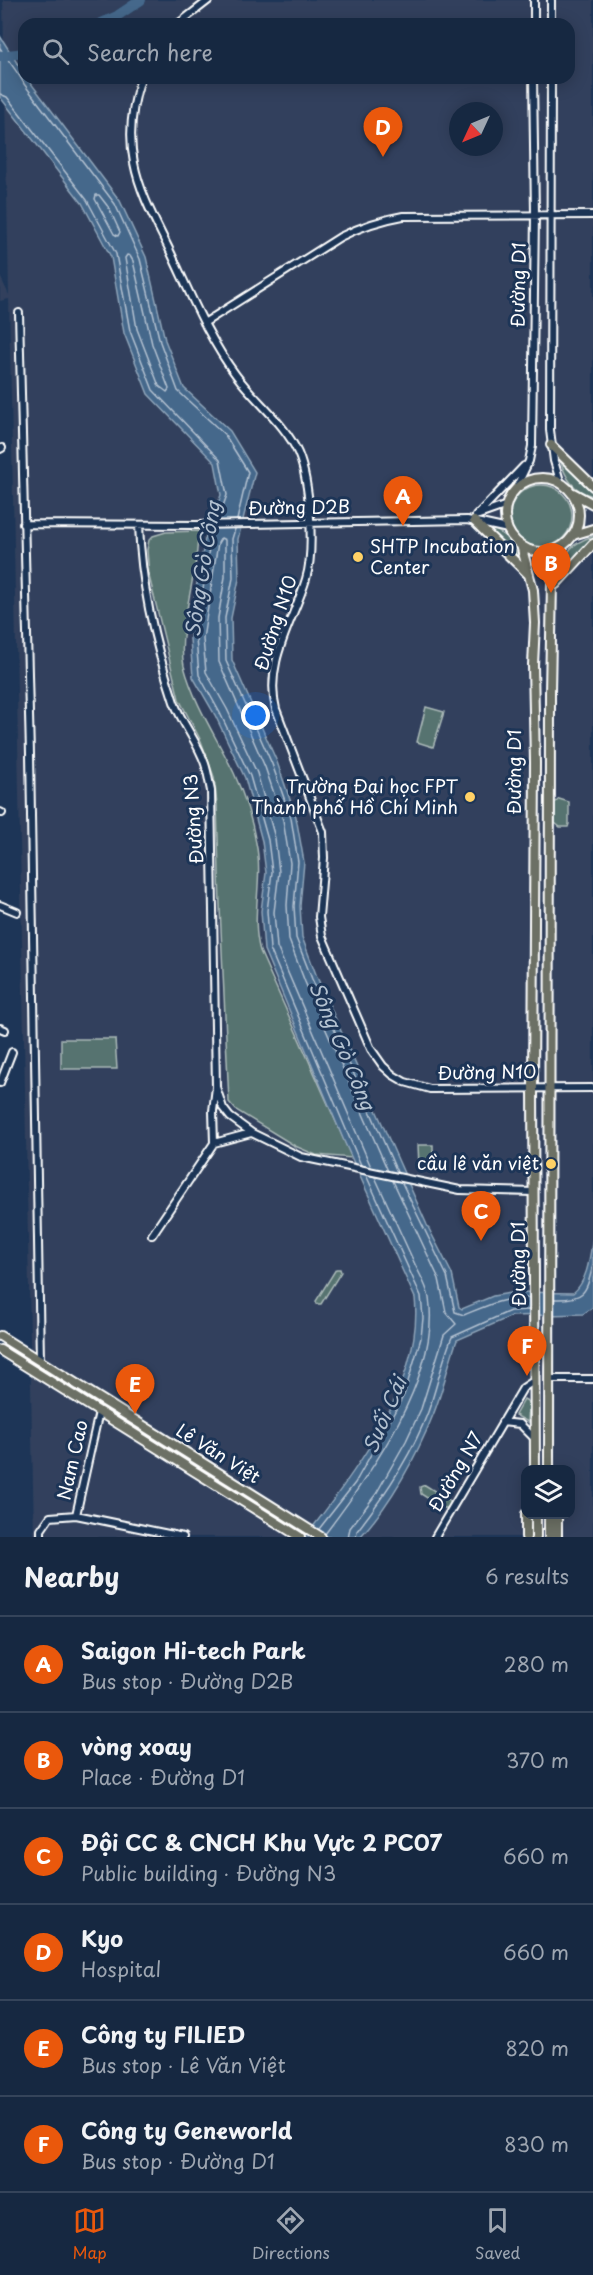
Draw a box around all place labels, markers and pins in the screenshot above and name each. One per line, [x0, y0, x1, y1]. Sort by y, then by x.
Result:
pin: D [364, 108, 403, 157]
pin: A [384, 476, 422, 526]
place label: SHTP Incubation Center [370, 532, 515, 580]
pin: B [532, 544, 570, 593]
marker: SHTP Incubation Center [351, 550, 365, 564]
place label: Trường Đại học FPT Thành phố Hồ Chí Minh [251, 772, 459, 820]
marker: Trường Đại học FPT Thành phố Hồ Chí Minh [463, 790, 477, 804]
place label: cầu lê văn việt [417, 1149, 539, 1176]
marker: cầu lê văn việt [544, 1157, 558, 1171]
pin: C [462, 1192, 500, 1241]
pin: F [508, 1326, 546, 1376]
pin: E [116, 1364, 154, 1414]

